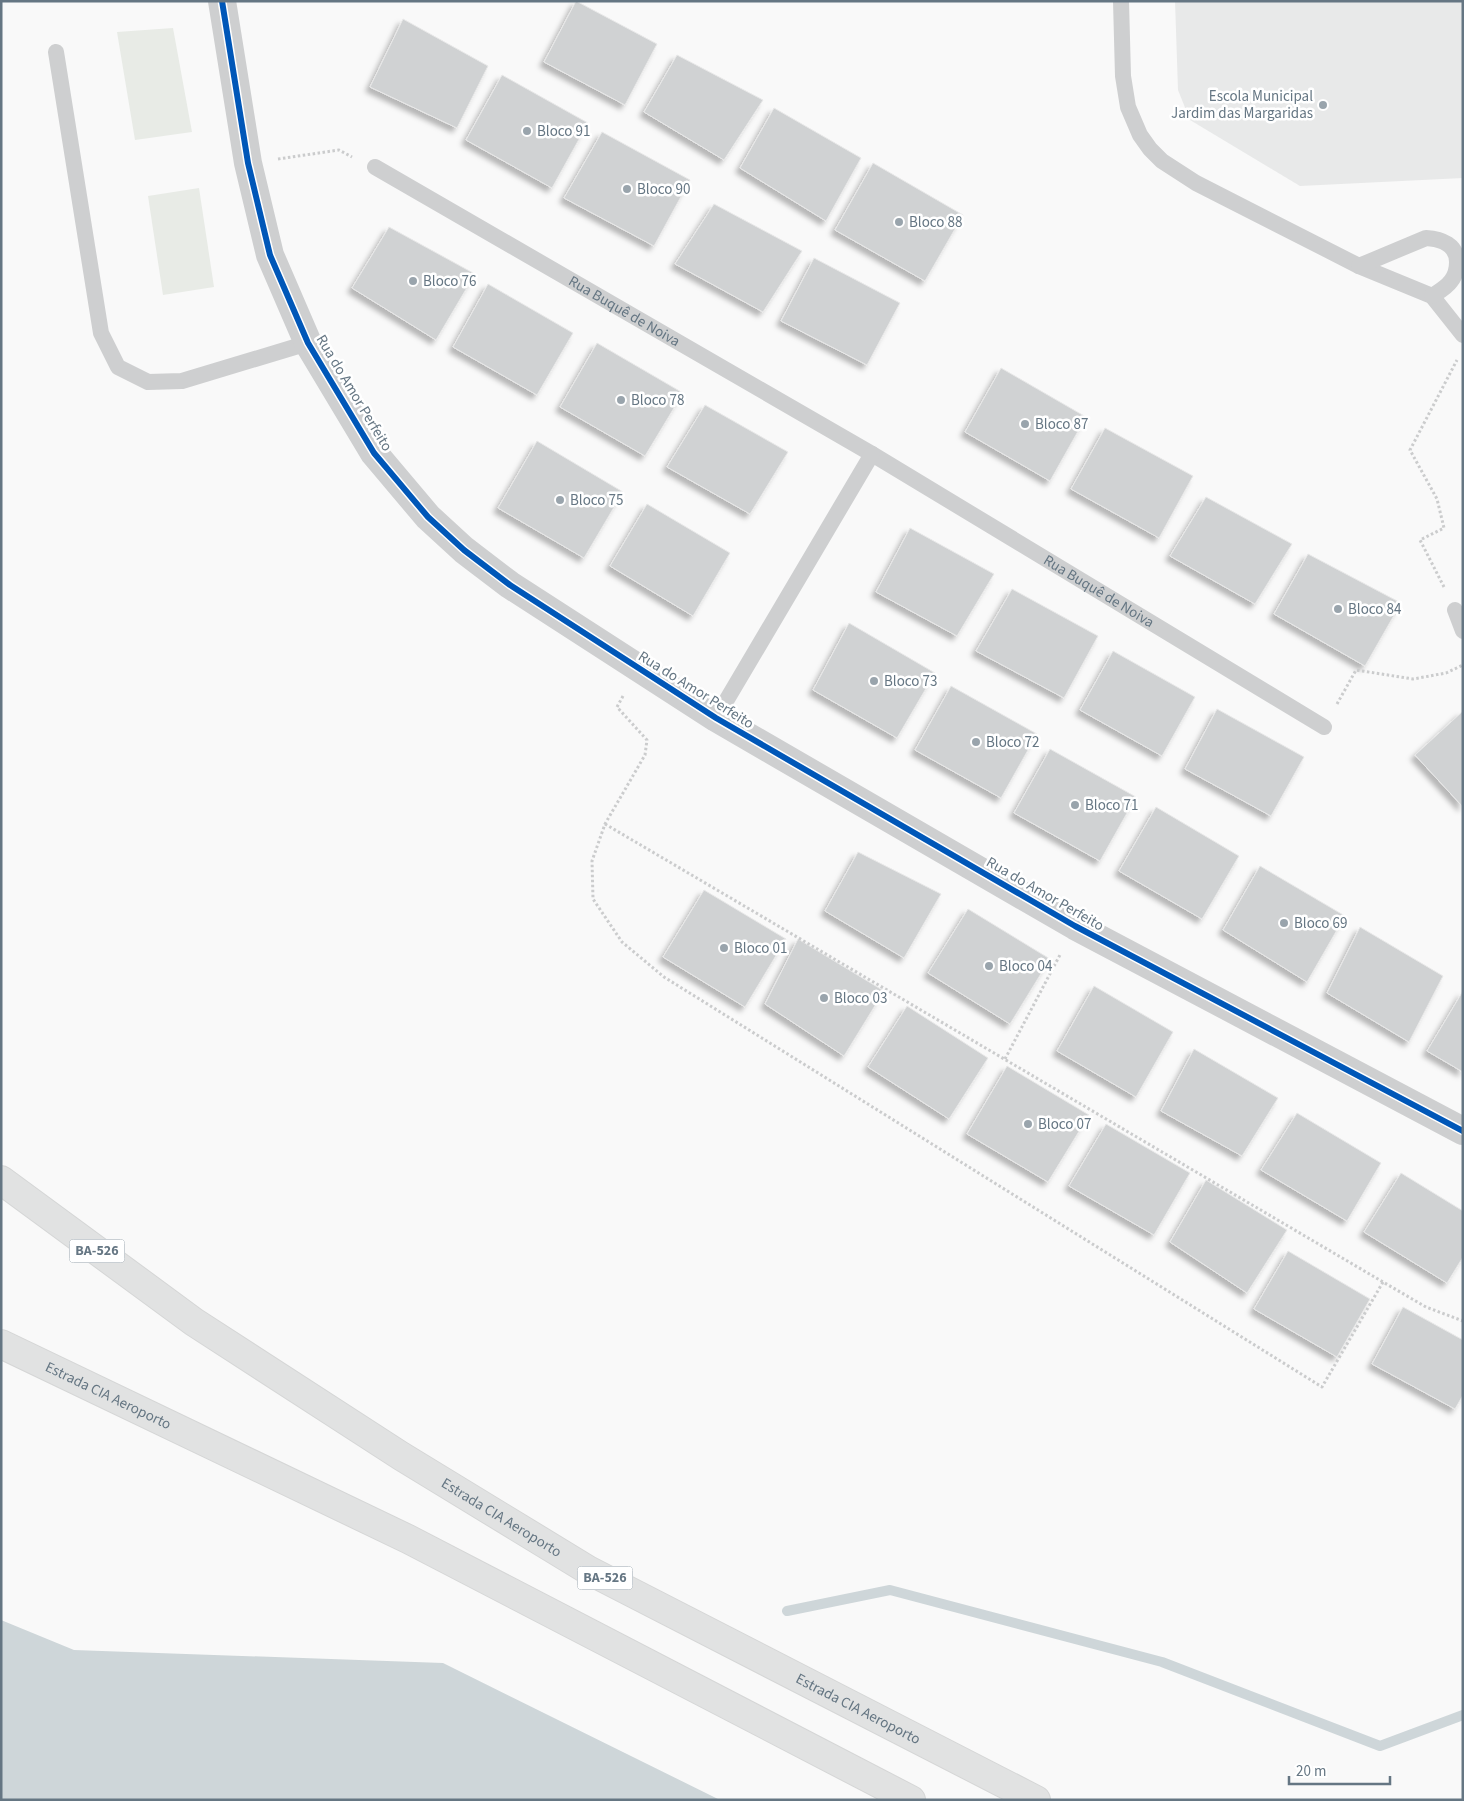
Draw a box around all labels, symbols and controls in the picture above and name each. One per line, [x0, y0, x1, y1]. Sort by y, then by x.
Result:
place label: Escola Municipal Jardim das Margaridas [1171, 86, 1313, 124]
marker: Escola Municipal Jardim das Margaridas [1317, 99, 1329, 111]
place label: Bloco 91 [537, 121, 590, 142]
marker: Bloco 91 [521, 125, 533, 137]
place label: Bloco 90 [637, 179, 690, 200]
marker: Bloco 90 [621, 183, 633, 195]
place label: Bloco 88 [909, 212, 962, 233]
marker: Bloco 88 [893, 216, 905, 228]
street label: Rua Buquê de Noiva [565, 270, 684, 352]
place label: Bloco 76 [423, 271, 476, 292]
marker: Bloco 76 [407, 275, 419, 287]
street label: Rua do Amor Perfeito [311, 331, 397, 455]
place label: Bloco 78 [631, 390, 684, 411]
marker: Bloco 78 [615, 394, 627, 406]
place label: Bloco 87 [1035, 414, 1088, 435]
marker: Bloco 87 [1019, 418, 1031, 430]
place label: Bloco 75 [570, 490, 623, 511]
marker: Bloco 75 [554, 494, 566, 506]
street label: Rua Buquê de Noiva [1040, 550, 1158, 633]
place label: Bloco 84 [1348, 599, 1402, 620]
marker: Bloco 84 [1332, 603, 1344, 615]
street label: Rua do Amor Perfeito [634, 646, 758, 734]
place label: Bloco 73 [884, 671, 937, 692]
marker: Bloco 73 [868, 675, 880, 687]
place label: Bloco 72 [986, 732, 1039, 753]
marker: Bloco 72 [970, 736, 982, 748]
place label: Bloco 71 [1085, 795, 1138, 816]
marker: Bloco 71 [1069, 799, 1081, 811]
street label: Rua do Amor Perfeito [982, 852, 1108, 936]
place label: Bloco 69 [1294, 913, 1347, 934]
marker: Bloco 69 [1278, 917, 1290, 929]
place label: Bloco 01 [734, 938, 787, 959]
marker: Bloco 01 [718, 942, 730, 954]
place label: Bloco 04 [999, 956, 1053, 977]
marker: Bloco 04 [983, 960, 995, 972]
place label: Bloco 03 [834, 988, 887, 1009]
marker: Bloco 03 [818, 992, 830, 1004]
place label: Bloco 07 [1038, 1114, 1091, 1135]
marker: Bloco 07 [1022, 1118, 1034, 1130]
road number: BA-526 [70, 1240, 124, 1262]
street label: Estrada CIA Aeroporto [42, 1356, 175, 1435]
street label: Estrada CIA Aeroporto [437, 1473, 566, 1562]
road number: BA-526 [578, 1566, 632, 1590]
street label: Estrada CIA Aeroporto [792, 1668, 924, 1749]
scale bar [1289, 1754, 1390, 1786]
text: 20 m [1296, 1761, 1326, 1782]

